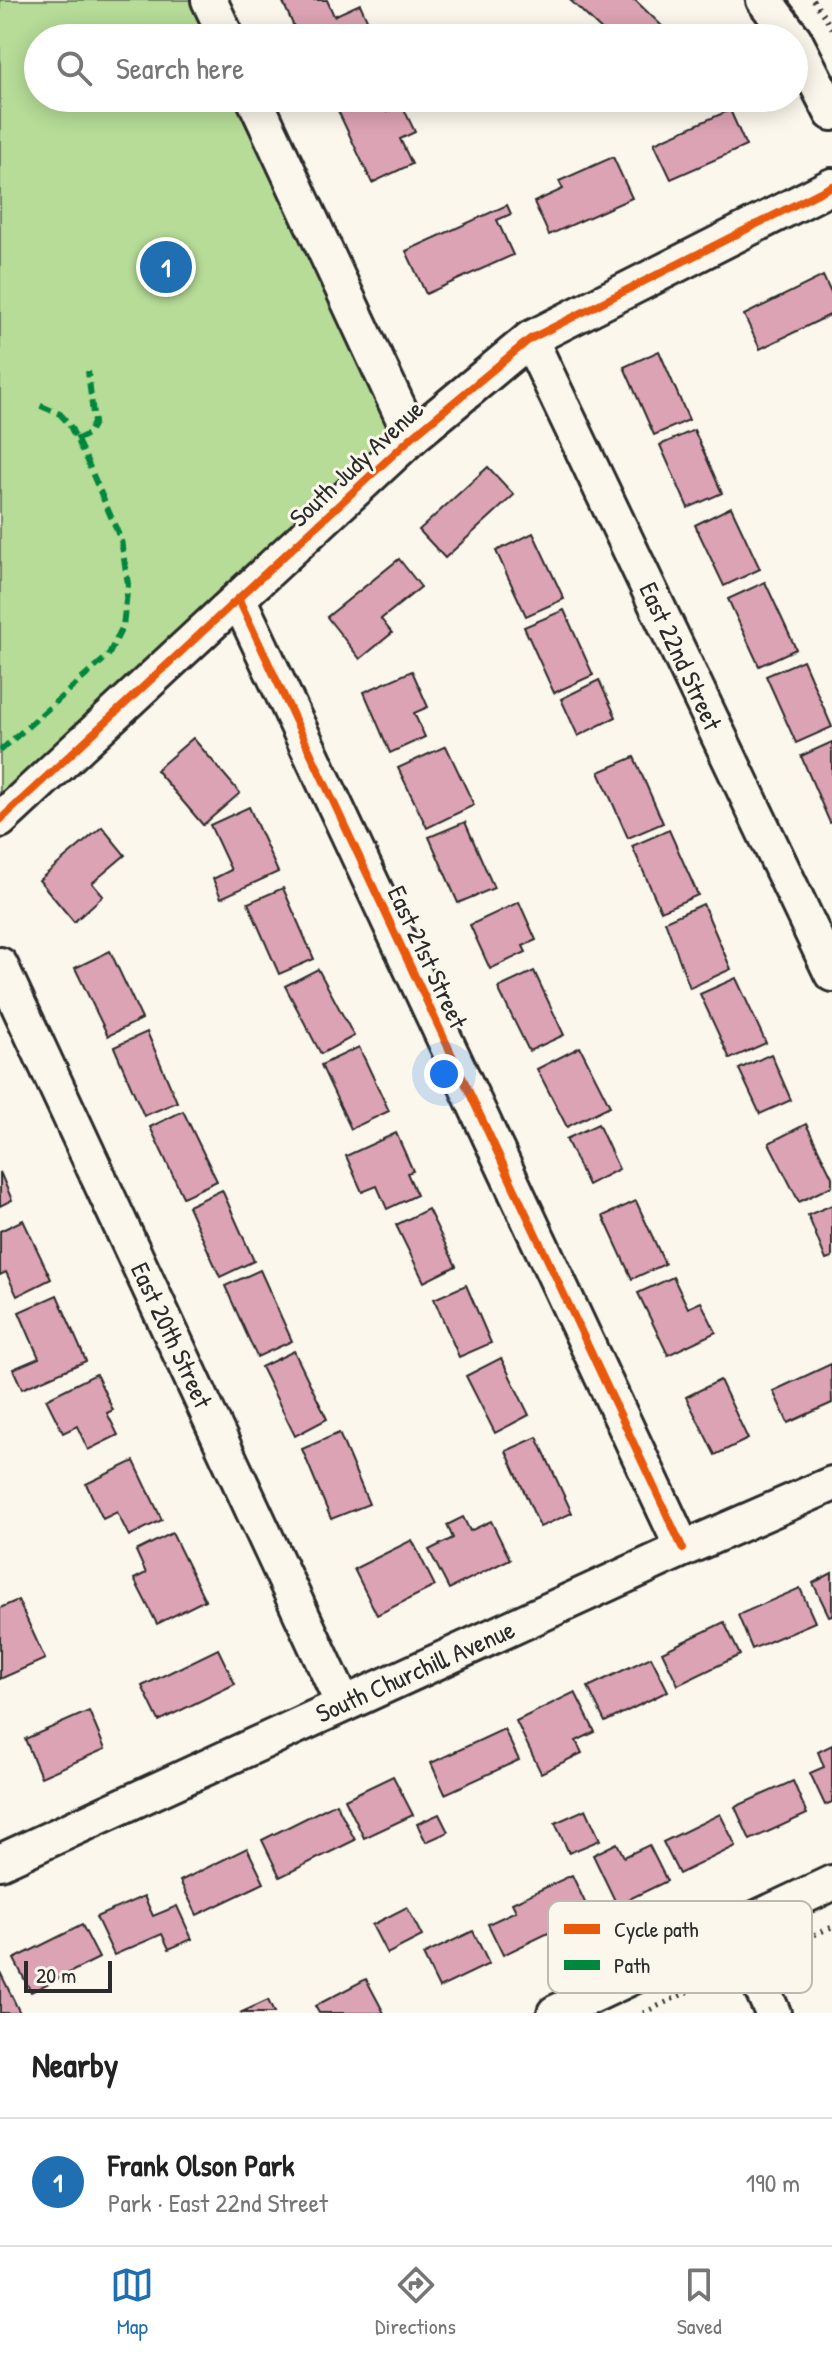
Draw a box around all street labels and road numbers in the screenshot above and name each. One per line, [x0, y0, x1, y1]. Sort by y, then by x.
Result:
street label: South Judy Avenue [281, 392, 431, 534]
street label: East 22nd Street [631, 576, 731, 737]
street label: East 21st Street [380, 880, 477, 1035]
street label: East 20th Street [123, 1257, 221, 1414]
street label: South Churchill Avenue [310, 1611, 520, 1731]

